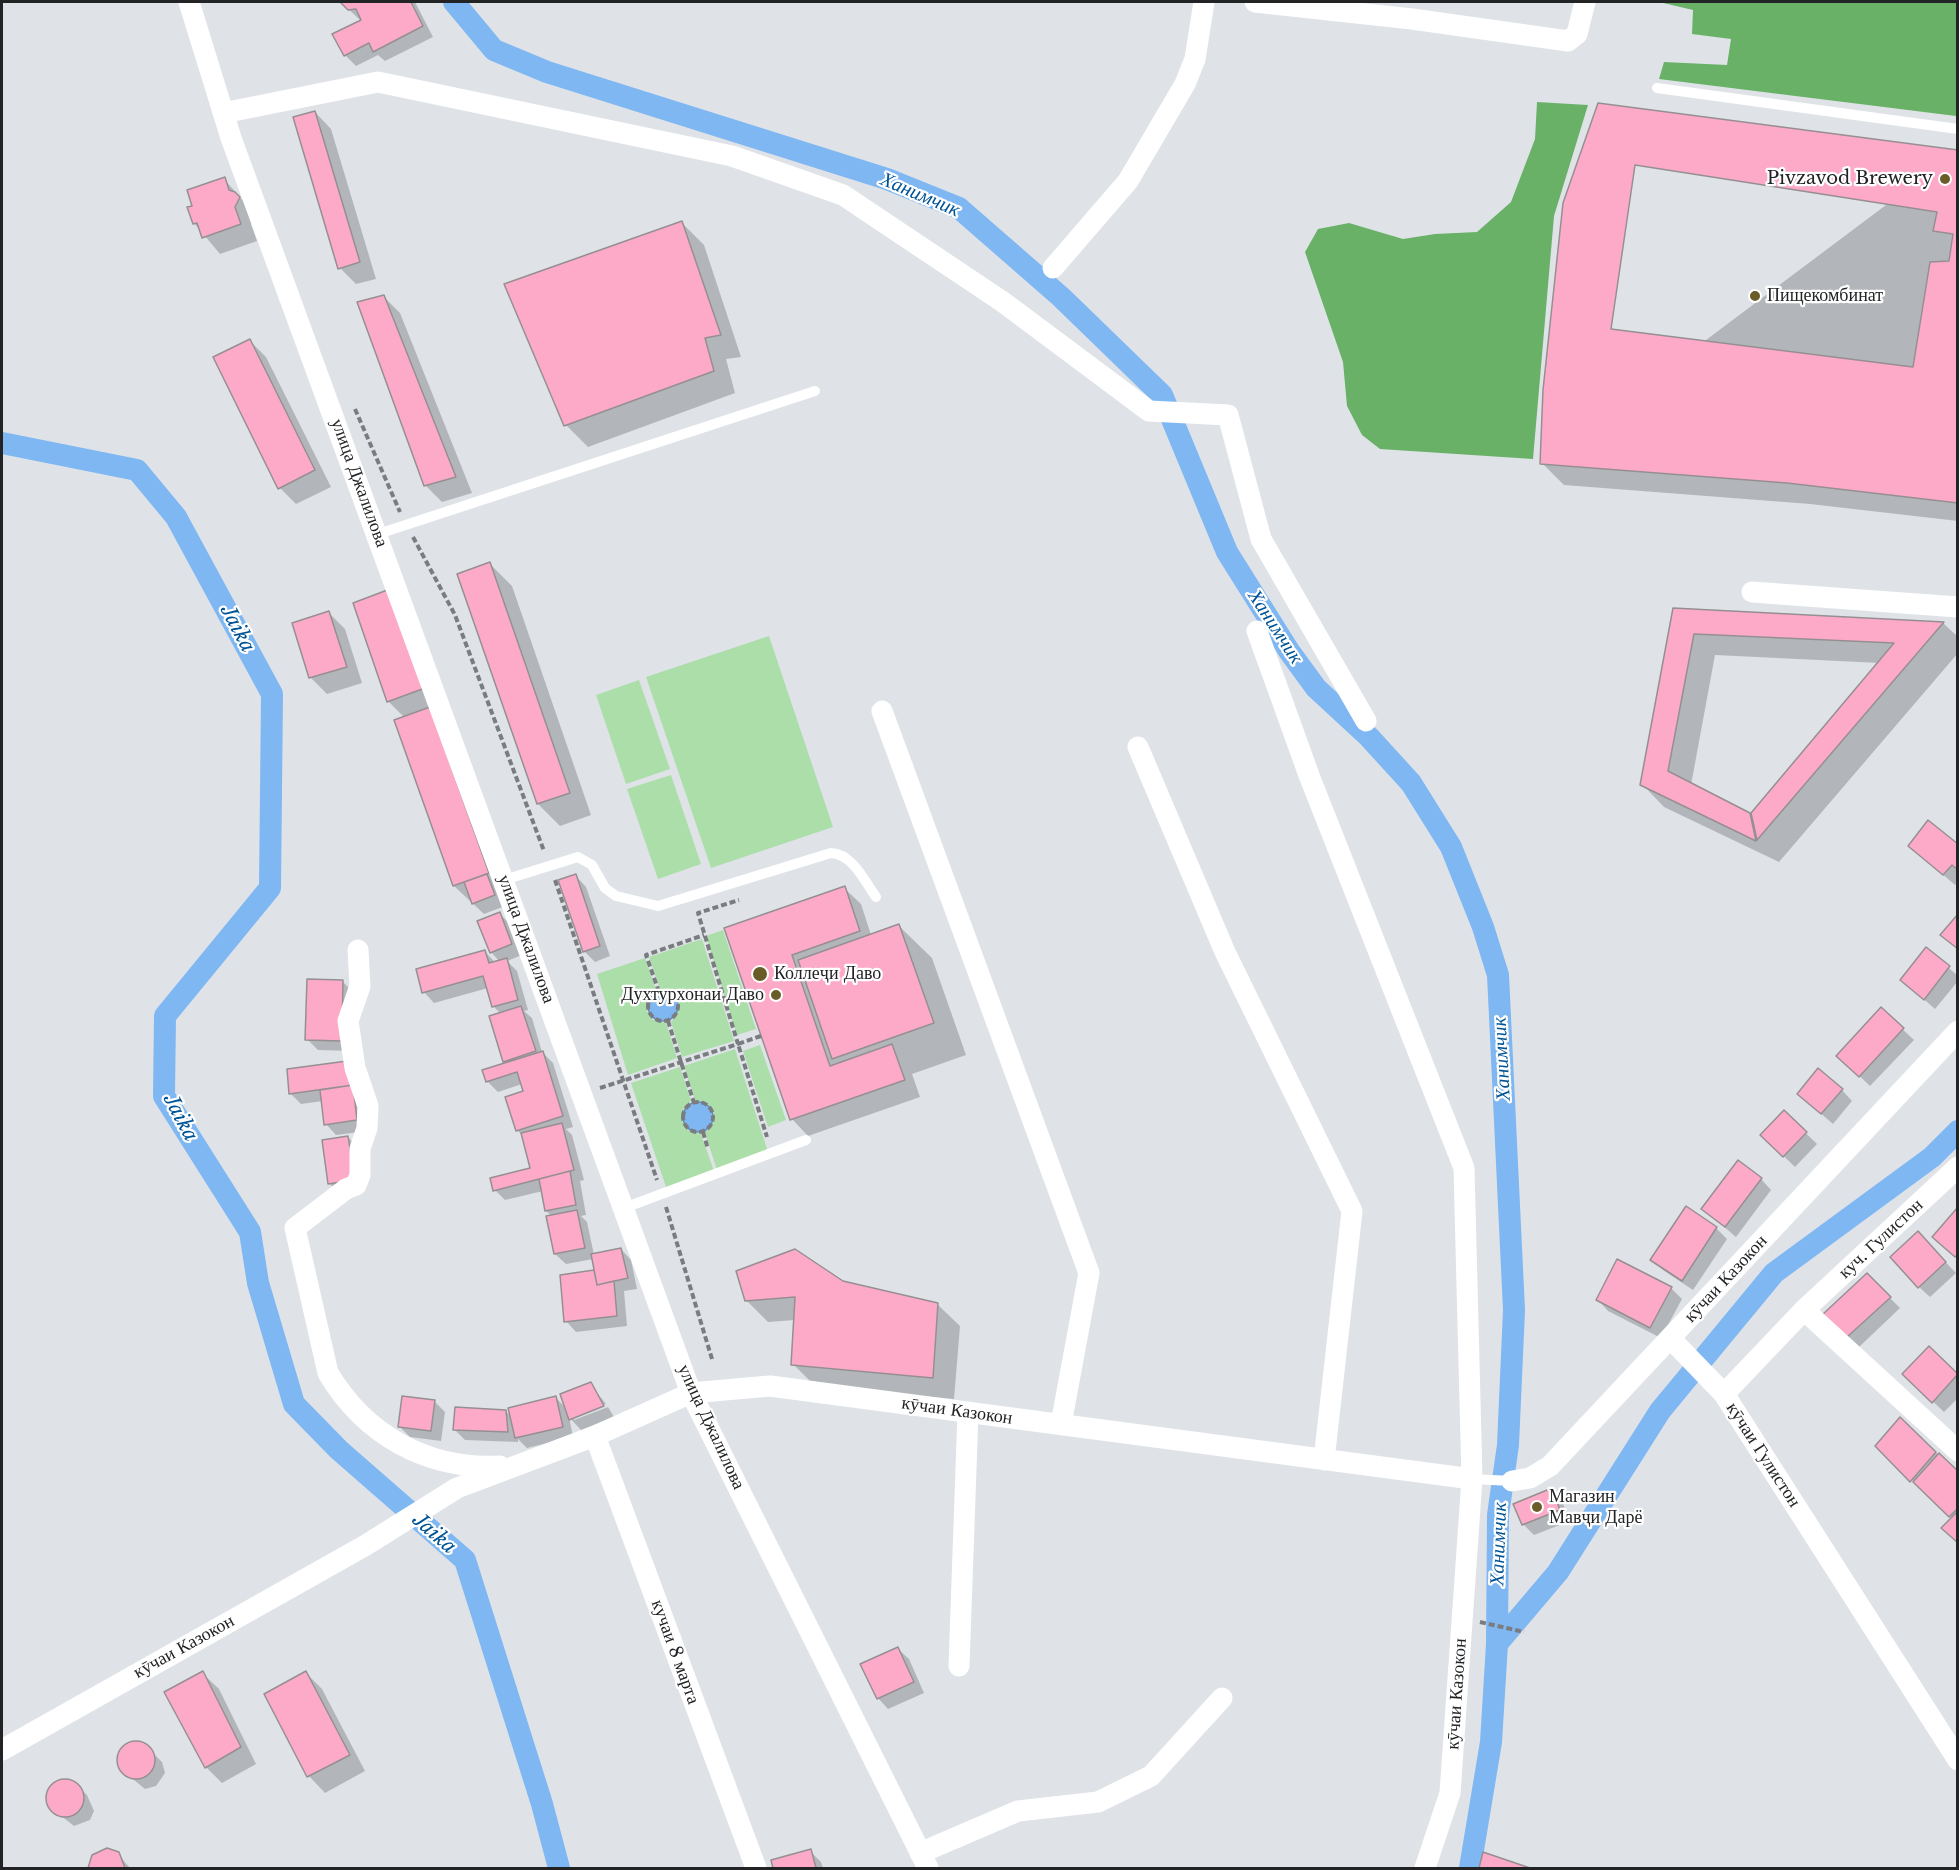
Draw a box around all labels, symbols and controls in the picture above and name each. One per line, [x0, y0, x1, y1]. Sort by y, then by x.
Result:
water label: Ханимчик [877, 168, 963, 222]
place label: Pivzavod Brewery [1767, 168, 1933, 190]
marker: Pivzavod Brewery [1938, 172, 1952, 186]
place label: Пищекомбинат [1767, 285, 1883, 307]
marker: Пищекомбинат [1748, 289, 1762, 303]
street label: улица Джалилова [326, 416, 392, 550]
water label: Ханимчик [1242, 585, 1308, 669]
water label: Jaika [215, 601, 259, 657]
street label: улица Джалилова [493, 872, 559, 1006]
place label: Коллеҷи Даво [774, 963, 881, 985]
marker: Коллеҷи Даво [751, 965, 769, 983]
place label: Духтурхонаи Даво [621, 984, 764, 1006]
marker: Духтурхонаи Даво [769, 988, 783, 1002]
water label: Ханимчик [1488, 1017, 1516, 1101]
water label: Jaika [158, 1090, 202, 1146]
street label: куч. Гулистон [1834, 1195, 1928, 1283]
street label: кӯчаи Казокон [1680, 1231, 1772, 1327]
street label: улица Джалилова [673, 1361, 749, 1493]
street label: кӯчаи Казокон [900, 1393, 1014, 1429]
street label: кӯчаи Гулистон [1721, 1399, 1805, 1511]
place label: Магазин Мавҷи Дарё [1549, 1486, 1643, 1528]
marker: Магазин Мавҷи Дарё [1530, 1500, 1544, 1514]
water label: Ханимчик [1486, 1502, 1512, 1586]
water label: Jaika [407, 1509, 461, 1559]
street label: кучаи 8 марта [646, 1597, 704, 1707]
street label: кӯчаи Казокон [130, 1610, 238, 1684]
street label: кӯчаи Казокон [1442, 1637, 1472, 1751]

